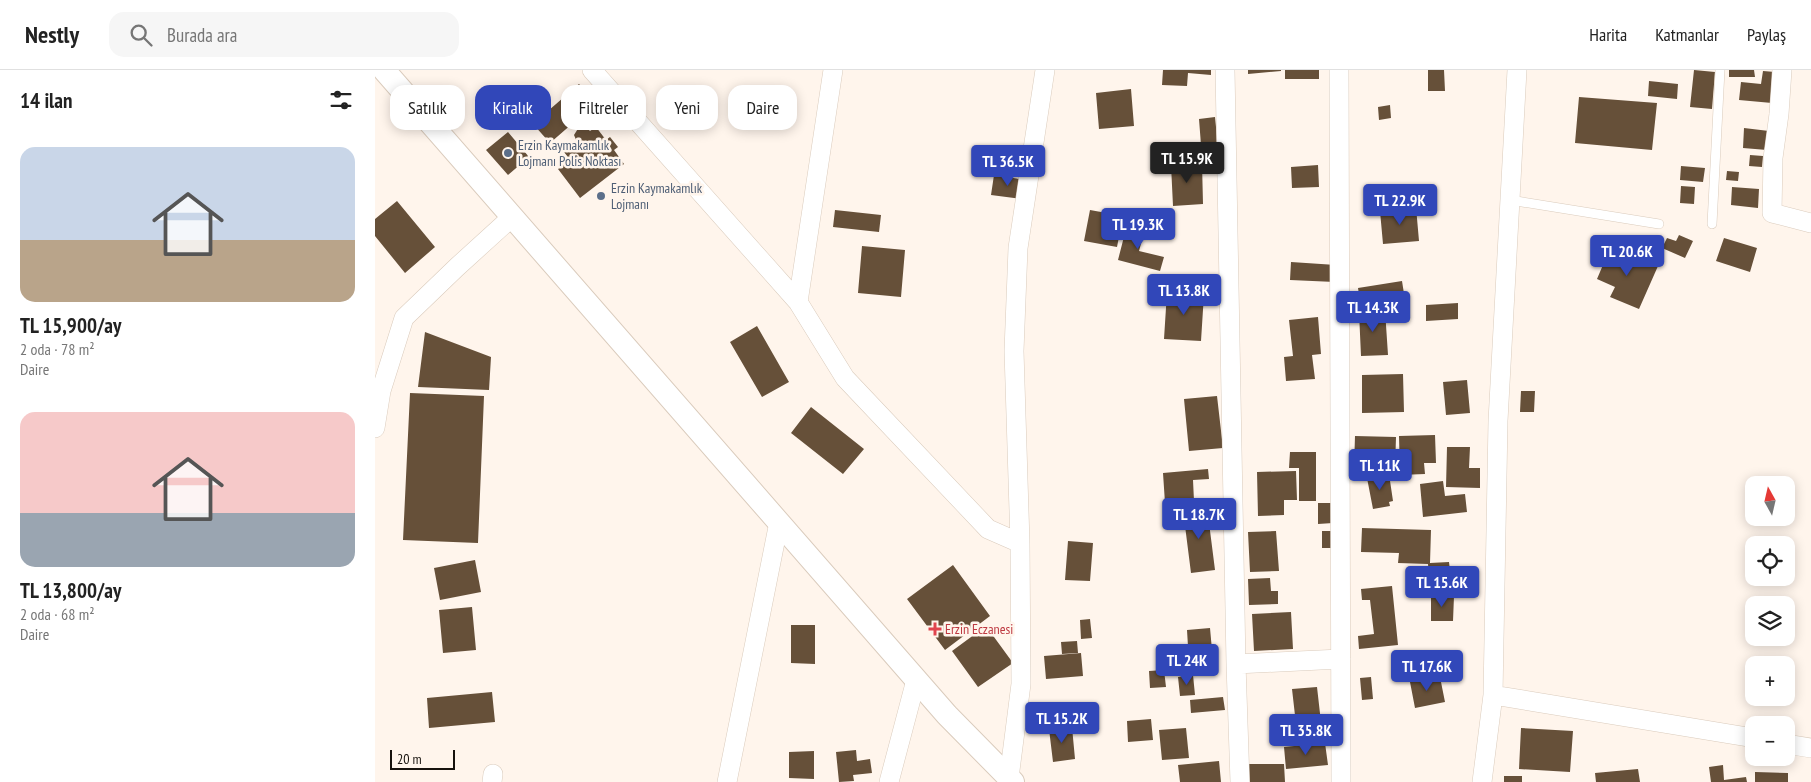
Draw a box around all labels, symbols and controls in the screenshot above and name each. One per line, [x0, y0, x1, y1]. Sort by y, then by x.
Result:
search box [109, 12, 459, 57]
text: Nestly [25, 19, 79, 50]
icon: search [127, 21, 155, 49]
text: Burada ara [167, 23, 237, 47]
text: Harita [1589, 23, 1627, 46]
text: Katmanlar [1655, 23, 1719, 46]
text: Paylaş [1747, 23, 1786, 46]
chip: Satılık [390, 85, 465, 130]
chip: Kiralık [475, 85, 551, 130]
chip: Filtreler [561, 85, 646, 130]
chip: Yeni [656, 85, 718, 130]
chip: Daire [728, 85, 797, 130]
icon: filters [327, 86, 355, 114]
text: 14 ilan [20, 87, 72, 114]
place label: Erzin Kaymakamlık Lojmanı Polis Noktası [518, 136, 621, 170]
pin: TL 15.9K [1135, 142, 1239, 184]
pin: TL 36.5K [956, 144, 1060, 187]
marker: Erzin Kaymakamlık Lojmanı Polis Noktası [502, 147, 514, 159]
text: TL 15.9K [1161, 148, 1213, 168]
text: TL 36.5K [982, 151, 1034, 171]
icon: home [143, 179, 233, 269]
place label: Erzin Kaymakamlık Lojmanı [611, 179, 703, 213]
pin: TL 22.9K [1348, 184, 1452, 226]
marker: Erzin Kaymakamlık Lojmanı [595, 190, 607, 202]
text: TL 22.9K [1374, 190, 1426, 210]
pin: TL 19.3K [1086, 208, 1190, 250]
text: TL 19.3K [1112, 214, 1164, 234]
pin: TL 20.6K [1575, 234, 1679, 277]
text: TL 20.6K [1601, 241, 1653, 261]
pin: TL 13.8K [1132, 274, 1236, 316]
text: TL 13.8K [1158, 280, 1210, 300]
pin: TL 14.3K [1321, 290, 1425, 333]
text: TL 14.3K [1347, 297, 1399, 317]
text: TL 15,900/ay [20, 312, 121, 339]
text: 2 oda · 78 m² [20, 339, 95, 359]
text: Daire [20, 359, 49, 379]
icon: home [143, 444, 233, 534]
pin: TL 11K [1339, 448, 1421, 491]
text: TL 11K [1360, 455, 1400, 475]
north arrow [1745, 476, 1795, 526]
map controls [1745, 476, 1795, 766]
pin: TL 18.7K [1147, 498, 1251, 540]
text: TL 18.7K [1173, 504, 1225, 524]
button: locate [1745, 536, 1795, 586]
pin: TL 15.6K [1390, 566, 1494, 608]
text: TL 15.6K [1416, 572, 1468, 592]
text: TL 13,800/ay [20, 577, 121, 604]
button: layers [1745, 596, 1795, 646]
text: 2 oda · 68 m² [20, 604, 95, 624]
place label: Erzin Eczanesi [945, 620, 1013, 638]
marker: Erzin Eczanesi [929, 623, 941, 635]
text: Daire [20, 624, 49, 644]
pin: TL 24K [1146, 644, 1228, 686]
text: TL 24K [1167, 650, 1207, 670]
pin: TL 17.6K [1375, 650, 1479, 692]
text: TL 17.6K [1402, 656, 1452, 676]
button: + [1745, 656, 1795, 706]
pin: TL 15.2K [1010, 702, 1114, 744]
text: TL 15.2K [1036, 708, 1088, 728]
pin: TL 35.8K [1254, 714, 1358, 756]
button: − [1745, 716, 1795, 766]
text: TL 35.8K [1280, 720, 1332, 740]
scale bar [390, 747, 455, 770]
text: 20 m [397, 750, 422, 768]

